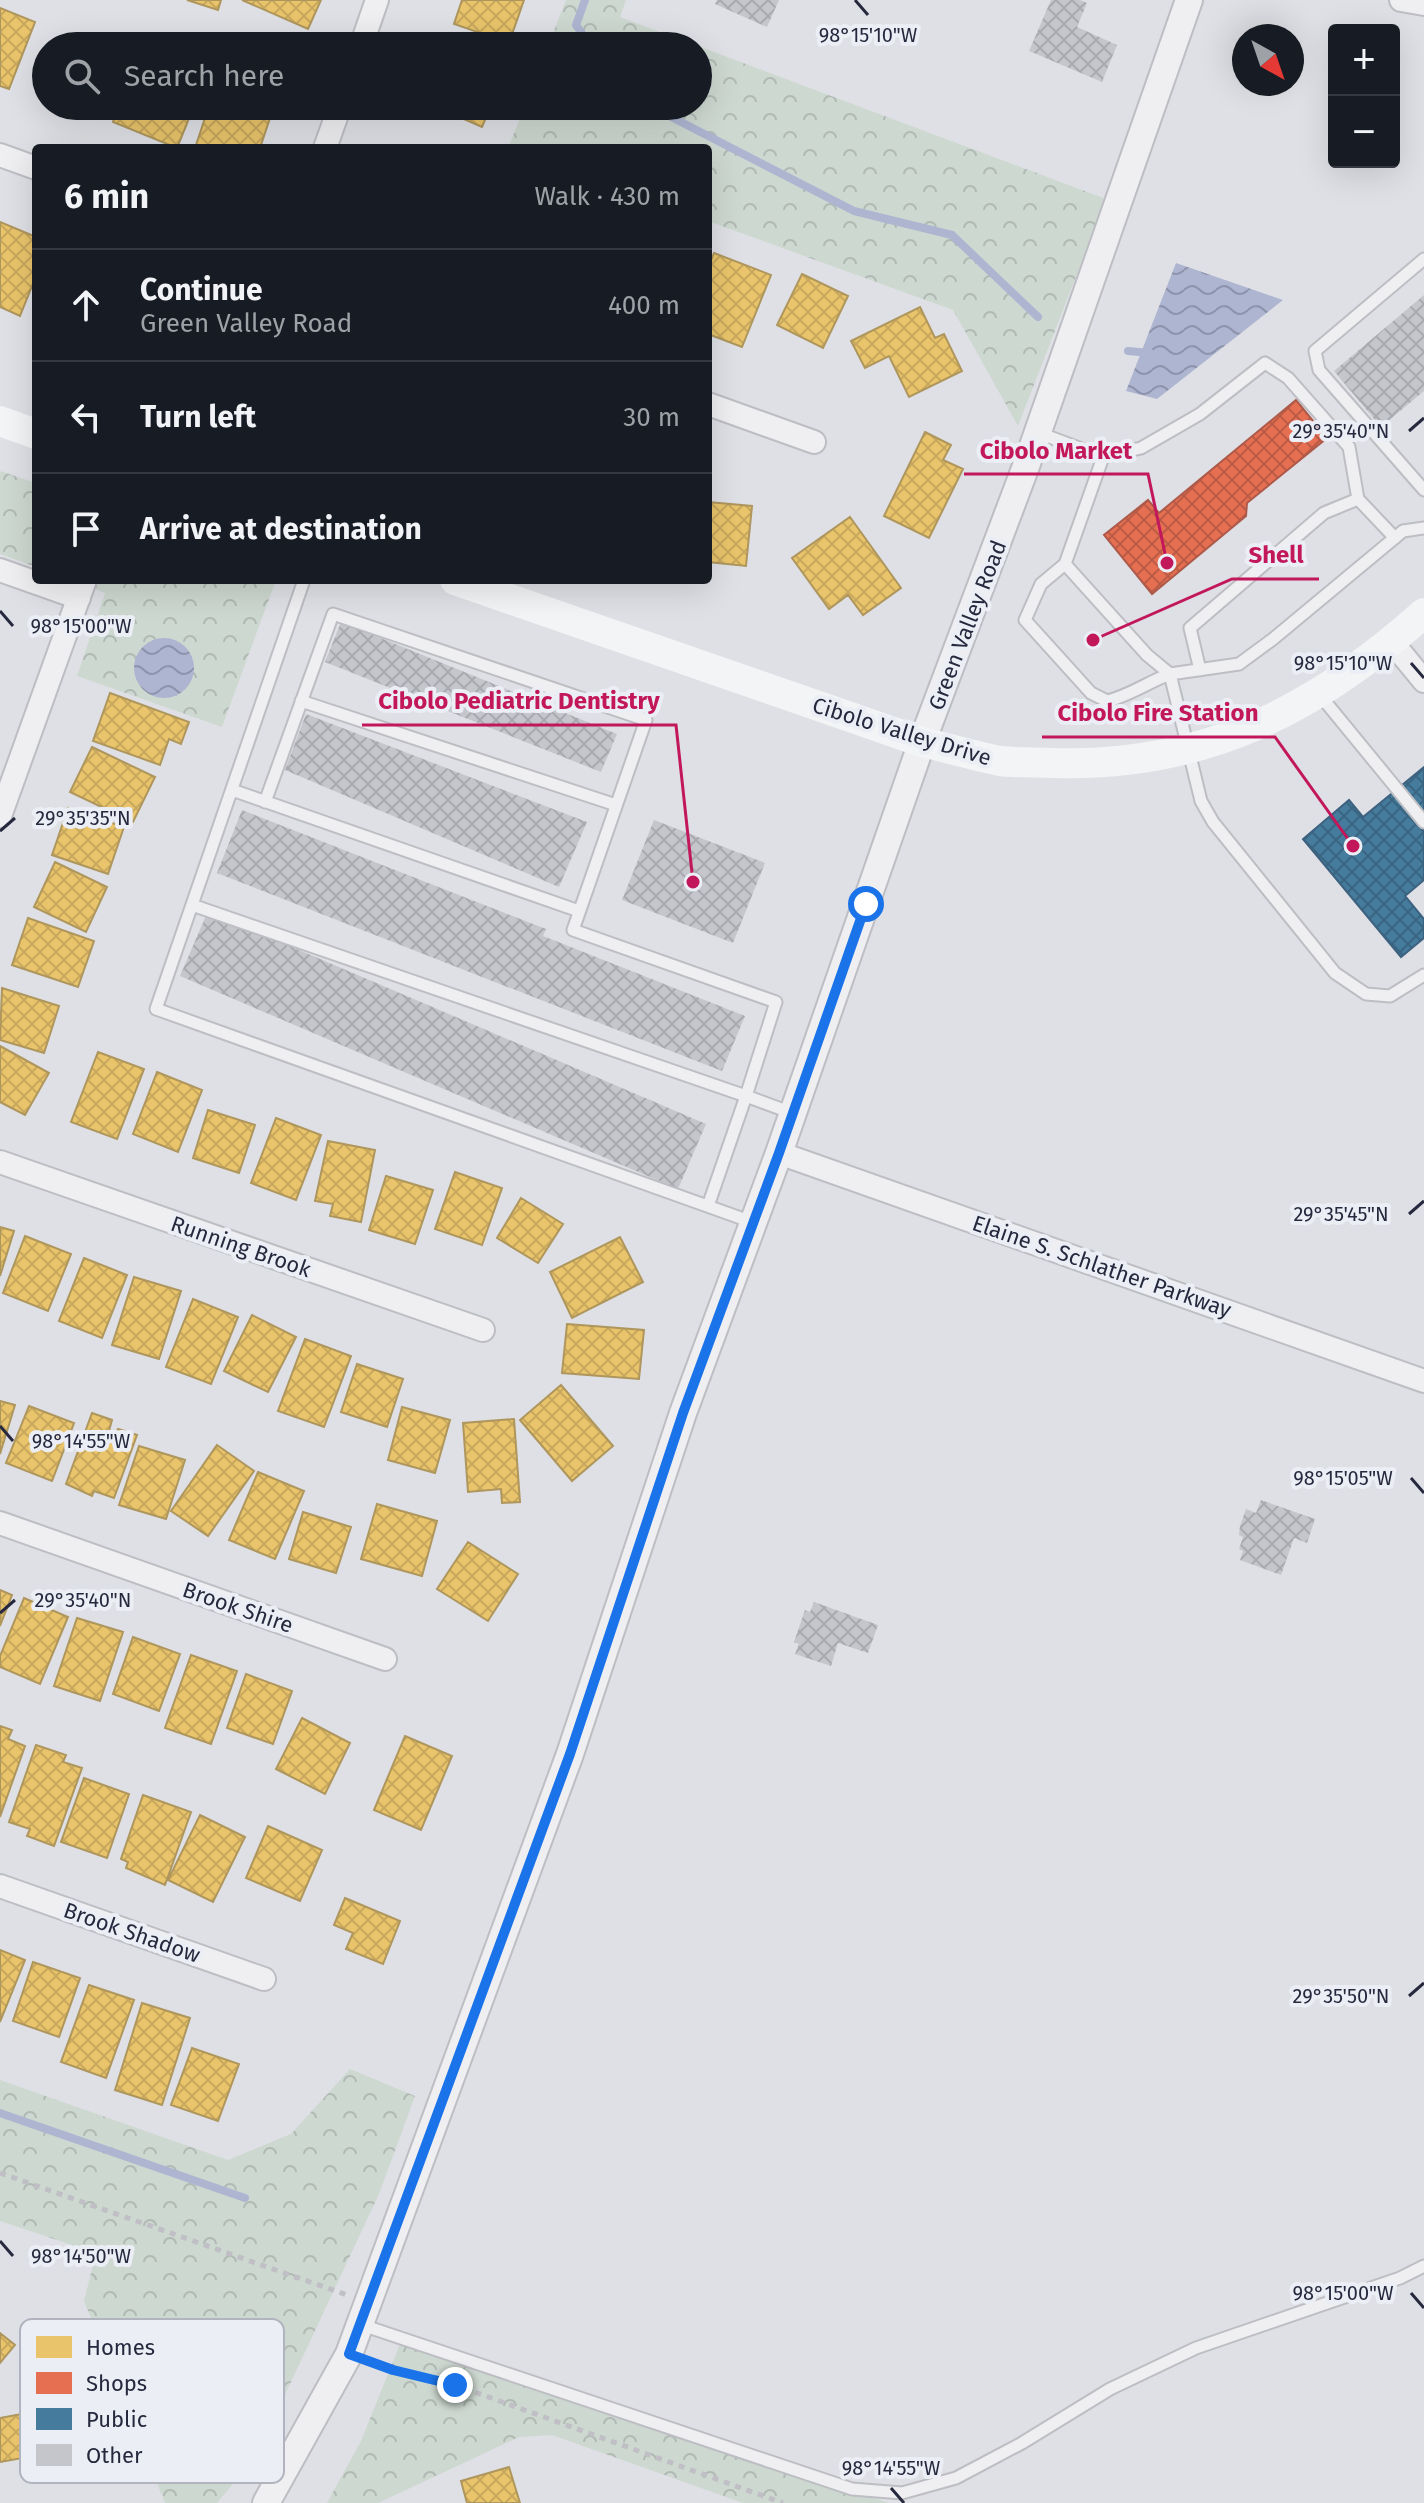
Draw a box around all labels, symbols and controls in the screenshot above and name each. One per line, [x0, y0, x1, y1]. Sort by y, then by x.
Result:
text: 98°15'10"W [819, 23, 918, 47]
north arrow [1232, 24, 1304, 96]
map controls [1328, 24, 1400, 168]
button: + [1328, 24, 1400, 96]
search box [32, 32, 712, 120]
icon: search [60, 54, 104, 98]
text: Search here [124, 58, 284, 94]
button: − [1328, 96, 1400, 168]
text: 6 min [64, 176, 149, 217]
text: Walk · 430 m [534, 181, 680, 212]
text: Continue [140, 272, 263, 308]
icon: ahead [64, 283, 108, 327]
text: 400 m [608, 290, 680, 321]
text: Green Valley Road [140, 308, 352, 339]
icon: left [64, 395, 108, 439]
text: Turn left [140, 399, 256, 435]
text: 30 m [623, 402, 680, 433]
text: 29°35'40"N [1293, 419, 1389, 443]
callout: Cibolo Market [964, 426, 1148, 474]
text: Cibolo Market [980, 437, 1133, 465]
icon: arrive [64, 507, 108, 551]
text: Arrive at destination [140, 511, 422, 547]
callout: Shell [1232, 531, 1319, 579]
street label: Green Valley Road [923, 537, 1012, 714]
text: Shell [1248, 541, 1304, 569]
text: 98°15'00"W [31, 614, 132, 638]
text: 98°15'10"W [1294, 651, 1393, 675]
callout: Cibolo Pediatric Dentistry [362, 677, 676, 725]
text: Cibolo Pediatric Dentistry [378, 687, 660, 715]
callout: Cibolo Fire Station [1042, 689, 1275, 737]
street label: Cibolo Valley Drive [809, 691, 994, 772]
text: Cibolo Fire Station [1058, 699, 1258, 727]
text: 29°35'35"N [35, 806, 131, 830]
route start [848, 886, 884, 922]
text: 29°35'45"N [1293, 1202, 1389, 1226]
street label: Elaine S. Schlather Parkway [969, 1209, 1235, 1324]
street label: Running Brook [167, 1210, 315, 1283]
text: 98°14'55"W [32, 1429, 131, 1453]
text: 98°15'05"W [1293, 1466, 1393, 1490]
street label: Brook Shire [179, 1576, 297, 1639]
text: 29°35'40"N [35, 1588, 131, 1612]
street label: Brook Shadow [60, 1896, 204, 1969]
text: 29°35'50"N [1292, 1984, 1390, 2008]
text: 98°14'50"W [31, 2244, 132, 2268]
text: 98°15'00"W [1293, 2281, 1394, 2305]
legend [20, 2319, 284, 2483]
text: Homes [86, 2334, 155, 2361]
route end [437, 2367, 473, 2403]
text: Shops [86, 2370, 147, 2397]
text: Public [86, 2406, 147, 2433]
text: Other [86, 2442, 143, 2469]
text: 98°14'55"W [842, 2456, 941, 2480]

